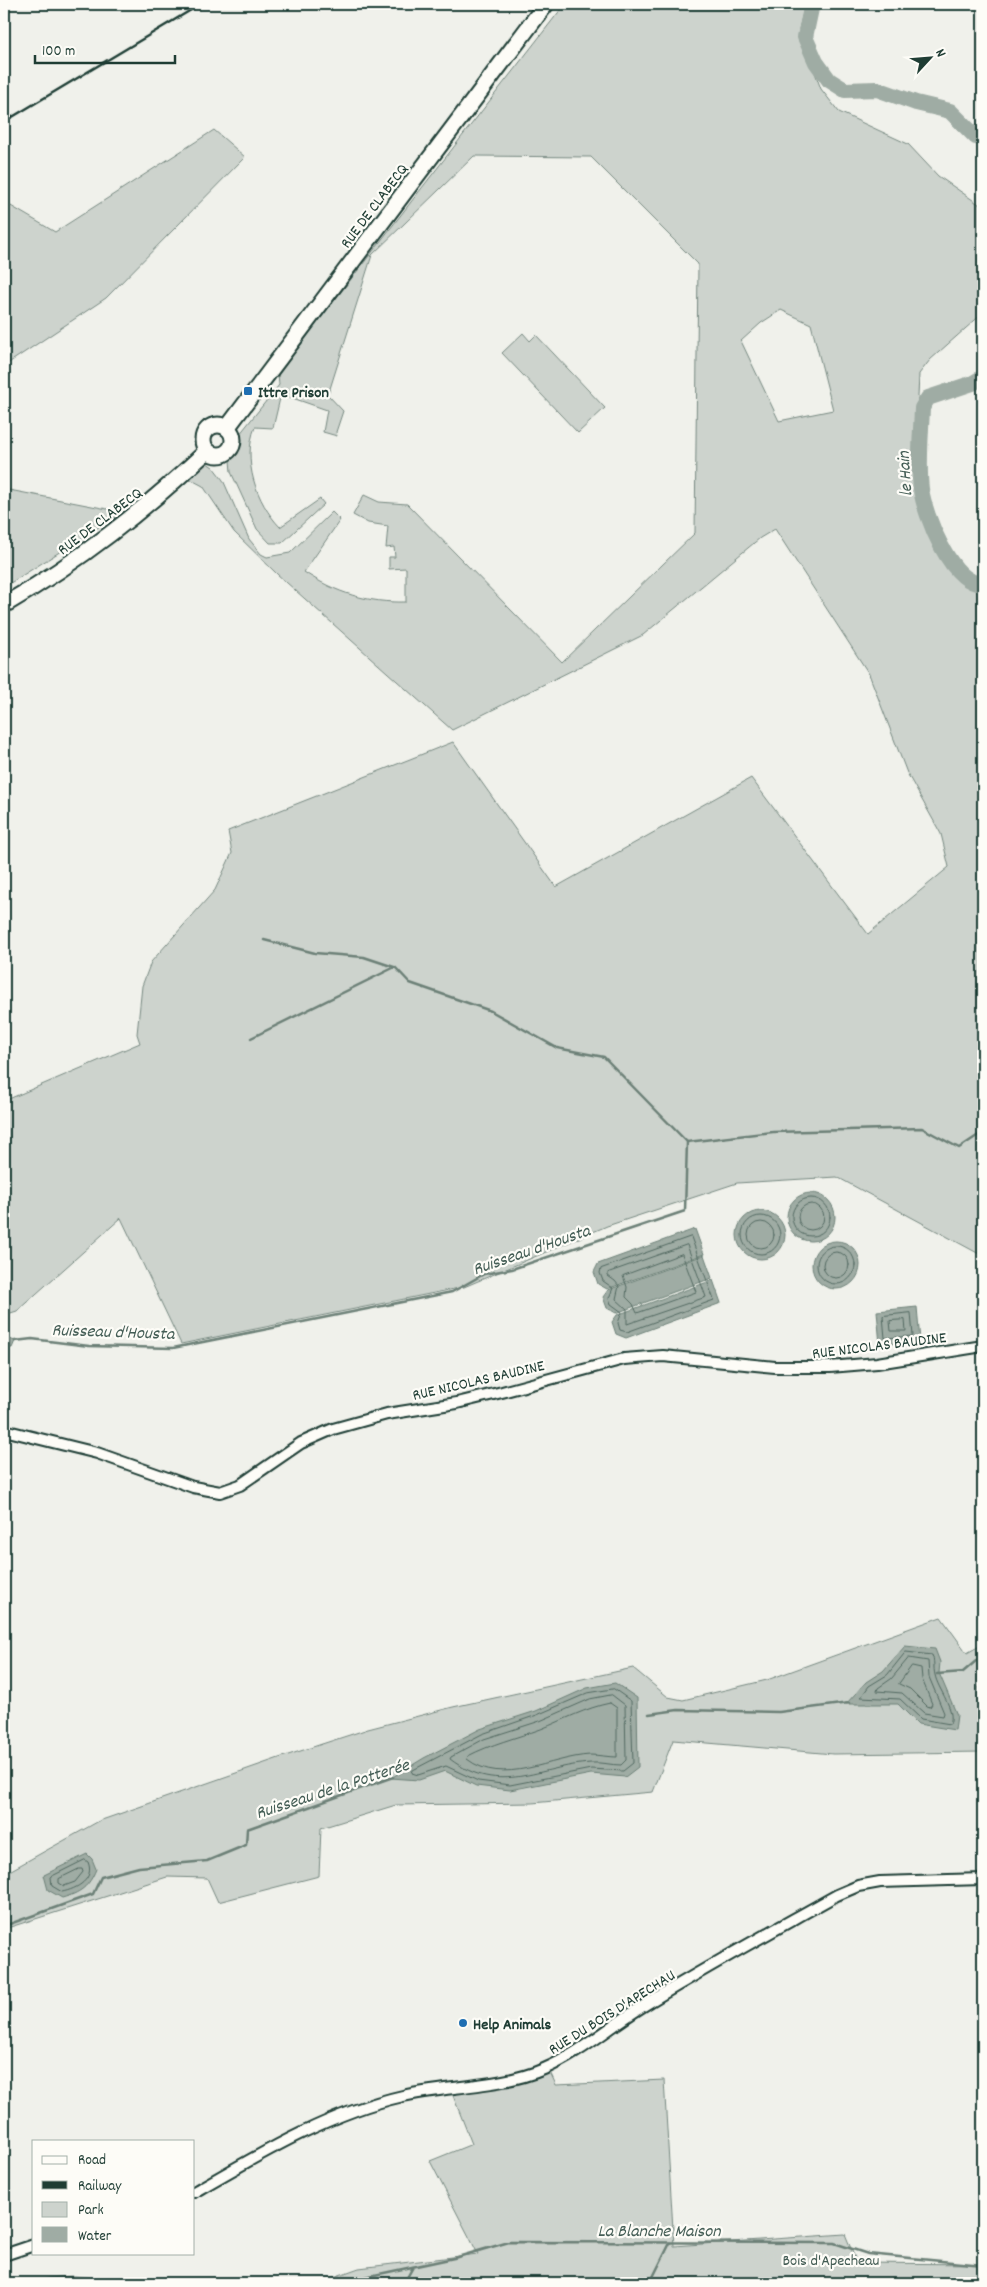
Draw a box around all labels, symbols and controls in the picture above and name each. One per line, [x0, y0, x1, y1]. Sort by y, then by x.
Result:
scale bar [35, 32, 175, 64]
north arrow [904, 32, 954, 82]
text: 100 m [42, 41, 75, 63]
text: N [929, 46, 950, 61]
street label: RUE DE CLABECQ [335, 159, 415, 254]
place label: Ittre Prison [258, 382, 329, 405]
marker: Ittre Prison [242, 385, 254, 397]
water label: le Hain [892, 450, 921, 497]
street label: RUE DE CLABECQ [53, 482, 148, 562]
water label: Ruisseau d'Housta [470, 1219, 595, 1283]
water label: Ruisseau d'Housta [51, 1319, 176, 1348]
street label: RUE NICOLAS BAUDINE [811, 1327, 948, 1366]
street label: RUE NICOLAS BAUDINE [410, 1355, 548, 1408]
water label: Ruisseau de la Potterée [253, 1753, 414, 1827]
street label: RUE DU BOIS D'APECHAU [544, 1965, 680, 2061]
place label: Help Animals [473, 2014, 551, 2037]
marker: Help Animals [457, 2017, 469, 2029]
legend [32, 2140, 195, 2254]
text: Road [78, 2150, 106, 2172]
text: Railway [78, 2176, 122, 2198]
text: Park [78, 2200, 104, 2222]
water label: La Blanche Maison [597, 2220, 721, 2245]
text: Water [78, 2226, 112, 2248]
park label: Bois d'Apecheau [782, 2250, 880, 2273]

